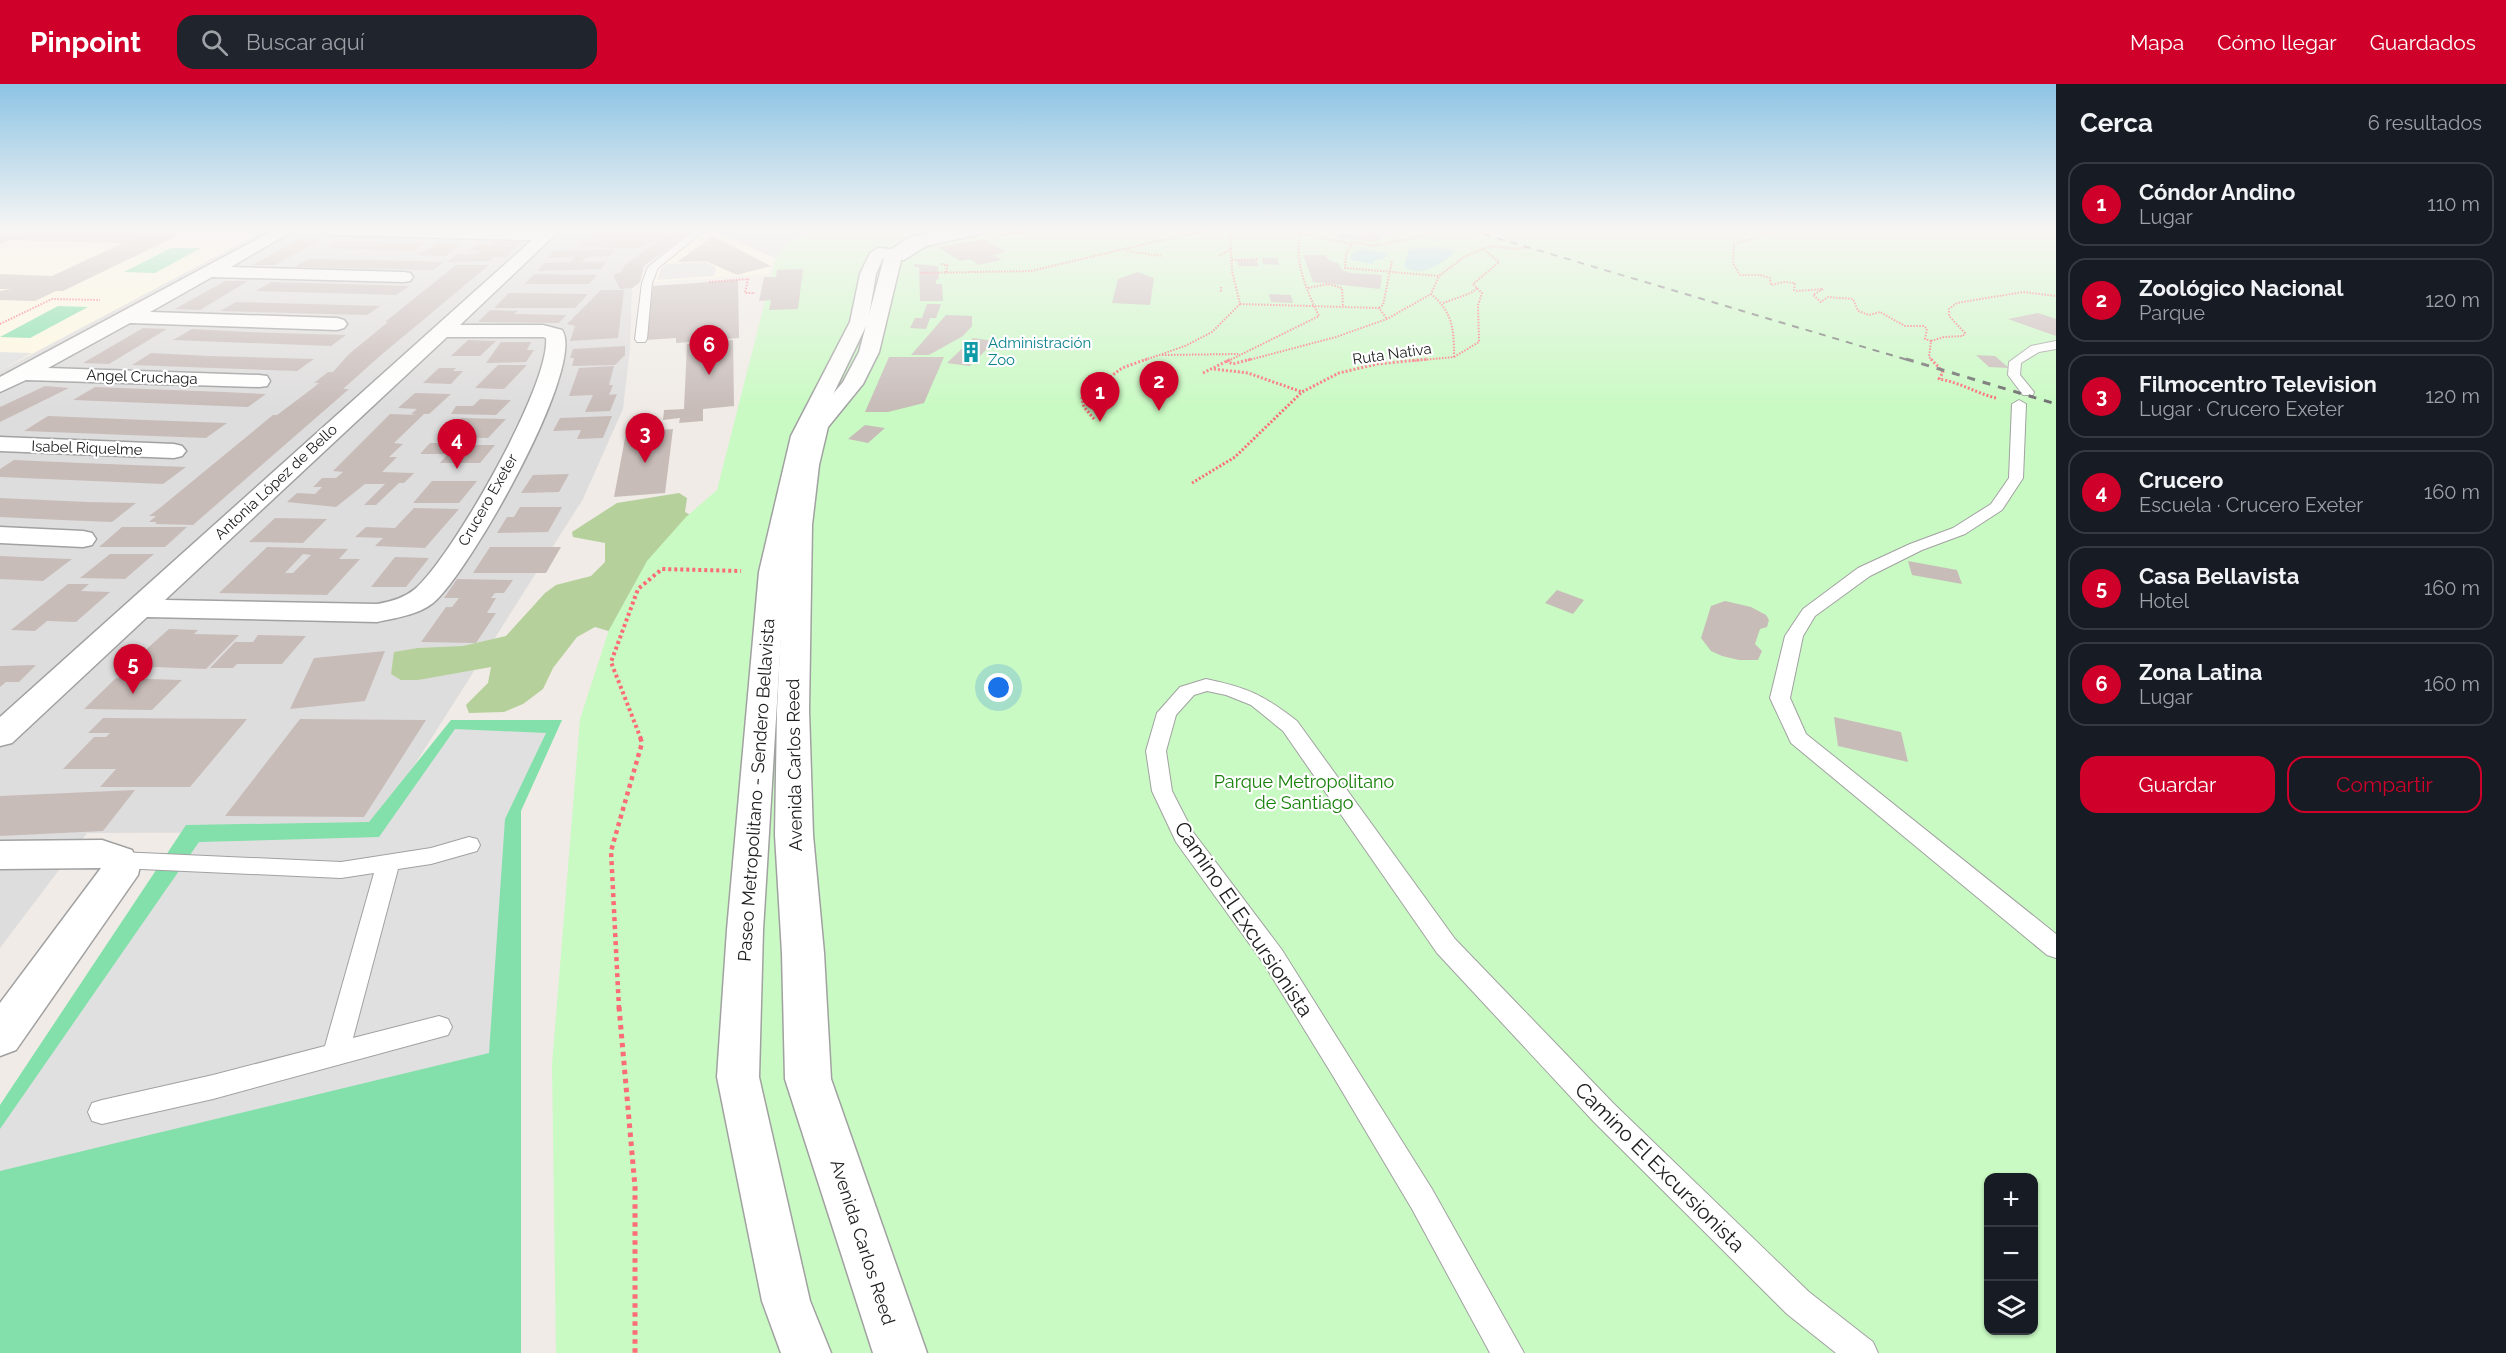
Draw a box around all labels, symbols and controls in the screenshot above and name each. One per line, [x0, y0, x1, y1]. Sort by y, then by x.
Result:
search box [177, 15, 597, 69]
text: Pinpoint [30, 26, 141, 59]
icon: search [198, 26, 231, 59]
text: Buscar aquí [246, 29, 365, 55]
text: Mapa [2130, 30, 2184, 55]
text: Cómo llegar [2217, 30, 2337, 55]
text: Guardados [2370, 30, 2476, 55]
text: Cerca [2080, 108, 2153, 138]
text: 6 resultados [2368, 111, 2482, 135]
text: Cóndor Andino [2139, 179, 2295, 205]
text: 1 [2097, 192, 2106, 216]
text: 110 m [2427, 192, 2480, 216]
text: Lugar [2139, 205, 2193, 229]
text: Zoológico Nacional [2139, 275, 2343, 301]
text: 2 [2096, 288, 2107, 312]
text: 120 m [2425, 288, 2480, 312]
text: Parque [2139, 301, 2205, 325]
pin: 6 [690, 326, 728, 375]
place label: Administración Zoo [988, 334, 1091, 369]
building icon: Administración Zoo [959, 340, 983, 364]
street label: Ruta Nativa [1351, 340, 1433, 368]
pin: 2 [1140, 362, 1178, 411]
street label: Angel Cruchaga [86, 366, 198, 388]
text: Filmocentro Television [2139, 371, 2377, 397]
pin: 1 [1080, 372, 1120, 422]
text: 3 [2096, 384, 2107, 408]
text: 120 m [2425, 384, 2480, 408]
text: Lugar · Crucero Exeter [2139, 397, 2344, 421]
pin: 3 [626, 414, 664, 463]
street label: Antonia López de Bello [211, 420, 341, 544]
pin: 4 [438, 420, 476, 469]
street label: Isabel Riquelme [31, 437, 143, 459]
street label: Crucero Exeter [454, 450, 522, 549]
text: Crucero [2139, 467, 2223, 493]
text: 4 [2096, 480, 2107, 504]
text: 160 m [2424, 480, 2480, 504]
text: Escuela · Crucero Exeter [2139, 493, 2363, 517]
text: Casa Bellavista [2139, 563, 2299, 589]
text: 5 [2096, 576, 2107, 600]
text: 160 m [2424, 576, 2480, 600]
text: Hotel [2139, 589, 2189, 613]
street label: Paseo Metropolitano - Sendero Bellavista [734, 618, 778, 962]
pin: 5 [114, 644, 152, 694]
text: Zona Latina [2139, 659, 2262, 685]
text: 6 [2095, 672, 2108, 696]
text: 160 m [2424, 672, 2480, 696]
your location [984, 673, 1013, 702]
street label: Avenida Carlos Reed [782, 679, 806, 851]
text: Lugar [2139, 685, 2193, 709]
button: Guardar [2080, 756, 2275, 813]
button: Compartir [2287, 756, 2482, 813]
park label: Parque Metropolitano de Santiago [1214, 771, 1395, 813]
street label: Camino El Excursionista [1169, 817, 1319, 1021]
street label: Camino El Excursionista [1570, 1077, 1750, 1257]
street label: Avenida Carlos Reed [826, 1157, 900, 1327]
map controls [1984, 1173, 2038, 1335]
button: + [1984, 1173, 2038, 1227]
button: − [1984, 1227, 2038, 1281]
button: layers [1984, 1281, 2038, 1335]

